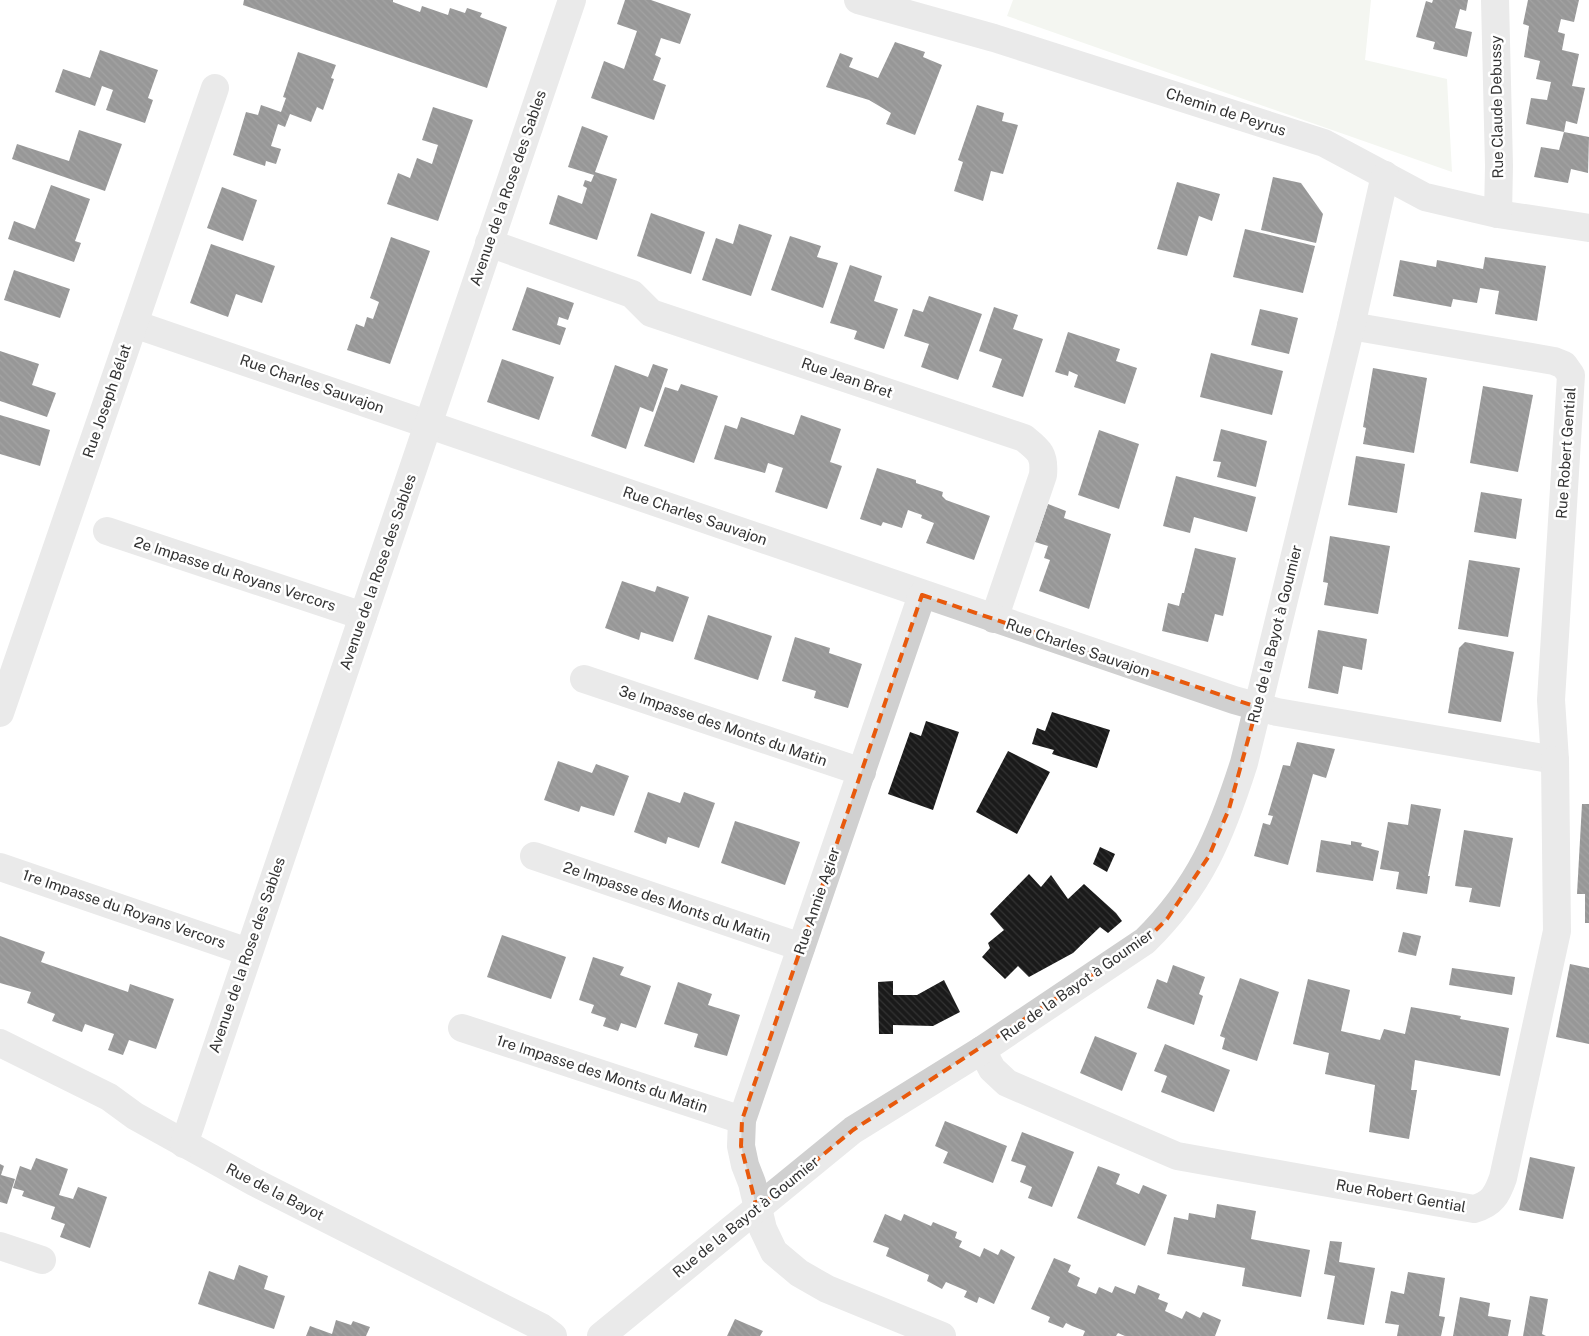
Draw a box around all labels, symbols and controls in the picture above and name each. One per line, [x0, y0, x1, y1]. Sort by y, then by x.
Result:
street label: Rue Claude Debussy [1487, 35, 1506, 179]
street label: Chemin de Peyrus [1164, 84, 1288, 139]
street label: Avenue de la Rose des Sables [466, 88, 549, 288]
street label: Rue Joseph Bélat [79, 342, 134, 460]
street label: Rue Charles Sauvajon [238, 351, 387, 416]
street label: Rue Jean Bret [799, 354, 895, 401]
street label: Rue Robert Gential [1552, 387, 1579, 519]
street label: Avenue de la Rose des Sables [336, 472, 419, 672]
street label: Rue Charles Sauvajon [621, 483, 770, 548]
street label: 2e Impasse du Royans Vercors [132, 533, 338, 614]
street label: Rue de la Bayot à Goumier [1244, 543, 1305, 725]
street label: Rue Charles Sauvajon [1004, 615, 1153, 680]
street label: 3e Impasse des Monts du Matin [617, 682, 829, 769]
street label: Rue Annie Agier [790, 845, 843, 957]
street label: Avenue de la Rose des Sables [205, 855, 288, 1055]
street label: 2e Impasse des Monts du Matin [561, 858, 773, 945]
street label: 1re Impasse du Royans Vercors [20, 866, 228, 951]
street label: Rue de la Bayot à Goumier [997, 925, 1157, 1044]
street label: 1re Impasse des Monts du Matin [494, 1031, 710, 1116]
street label: Rue de la Bayot à Goumier [669, 1152, 822, 1281]
street label: Rue de la Bayot [223, 1159, 327, 1224]
street label: Rue Robert Gential [1335, 1176, 1468, 1215]

